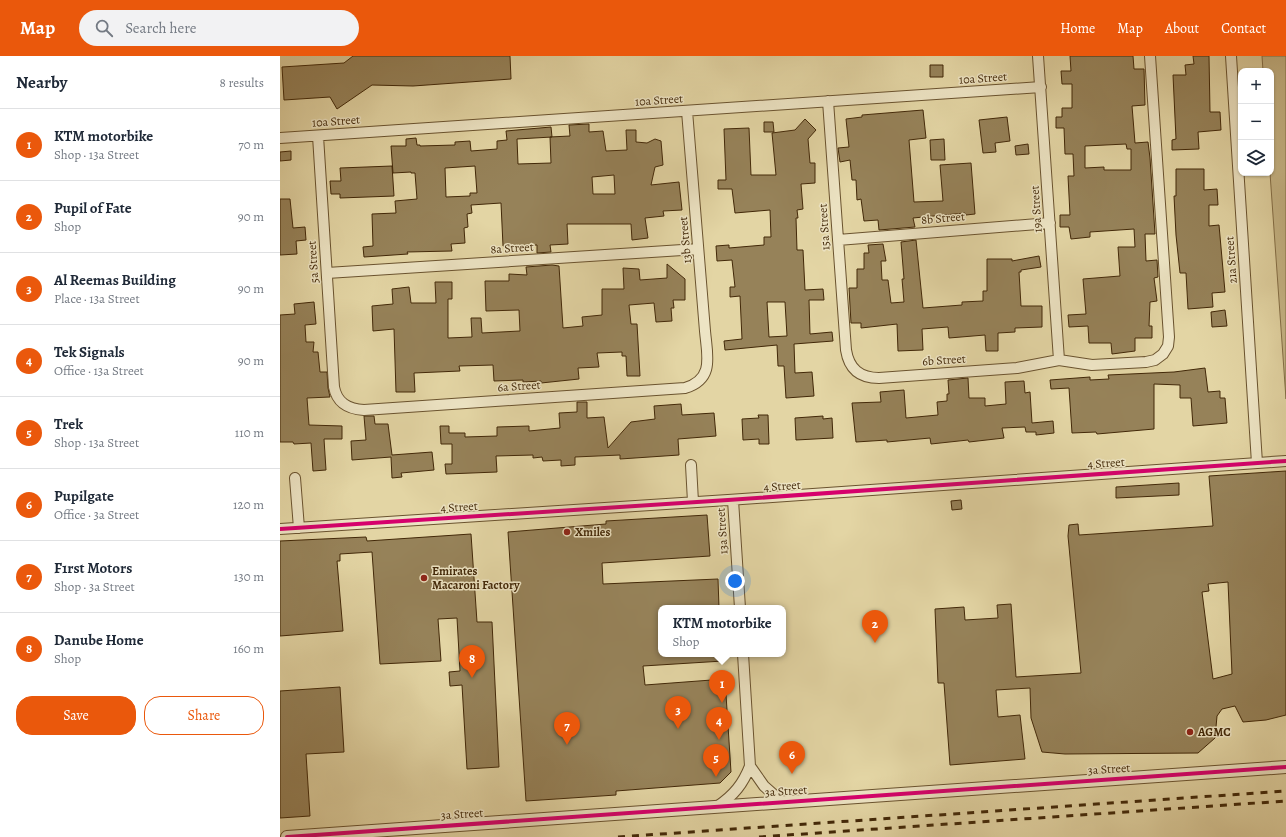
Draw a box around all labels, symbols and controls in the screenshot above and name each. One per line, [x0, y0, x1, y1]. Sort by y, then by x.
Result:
search box [79, 10, 359, 46]
text: Map [20, 15, 55, 41]
icon: search [93, 17, 115, 39]
text: Search here [125, 18, 197, 38]
text: Home [1060, 19, 1095, 38]
text: Map [1117, 19, 1143, 38]
text: About [1165, 19, 1199, 38]
text: Contact [1221, 19, 1266, 38]
street label: 10a Street [959, 68, 1008, 88]
map controls [1238, 68, 1274, 176]
button: + [1238, 68, 1274, 104]
text: Nearby [16, 71, 67, 94]
text: 8 results [220, 74, 264, 91]
street label: 10a Street [635, 90, 684, 110]
button: − [1238, 104, 1274, 140]
street label: 10a Street [312, 111, 361, 131]
text: KTM motorbike [54, 126, 153, 146]
text: 1 [27, 136, 31, 153]
text: 70 m [238, 136, 264, 153]
button: layers [1238, 140, 1274, 176]
text: Shop · 13a Street [54, 146, 139, 163]
street label: 19a Street [1026, 185, 1046, 233]
text: Pupil of Fate [54, 198, 132, 218]
street label: 15a Street [814, 203, 834, 251]
text: 2 [26, 208, 32, 225]
text: 90 m [238, 208, 264, 225]
street label: 8b Street [920, 208, 966, 228]
street label: 13b Street [675, 216, 695, 264]
text: Shop [54, 218, 81, 235]
street label: 21a Street [1221, 236, 1241, 284]
street label: 8a Street [490, 239, 534, 257]
street label: 5a Street [304, 240, 322, 284]
text: Al Reemas Building [54, 270, 176, 290]
text: 3 [26, 280, 32, 297]
text: 90 m [238, 280, 264, 297]
text: Place · 13a Street [54, 290, 140, 307]
text: Tek Signals [54, 342, 125, 362]
street label: 6b Street [922, 350, 966, 369]
text: 4 [26, 352, 32, 369]
text: 90 m [238, 352, 264, 369]
text: Office · 13a Street [54, 362, 144, 379]
street label: 6a Street [497, 377, 541, 395]
text: Trek [54, 414, 83, 434]
text: 5 [26, 424, 32, 441]
text: 110 m [235, 424, 264, 441]
text: Shop · 13a Street [54, 434, 139, 451]
street label: 4 Street [1087, 454, 1125, 472]
street label: 4 Street [763, 477, 801, 495]
text: Pupilgate [54, 486, 114, 506]
text: 6 [26, 496, 32, 513]
text: 120 m [233, 496, 264, 513]
street label: 4 Street [440, 498, 478, 516]
text: Office · 3a Street [54, 506, 139, 523]
street label: 13a Street [712, 507, 732, 555]
place label: Xmiles [575, 524, 610, 540]
marker: Xmiles [562, 527, 572, 537]
text: F1rst Motors [54, 558, 132, 578]
place label: Emirates Macaroni Factory [432, 563, 520, 593]
text: 7 [26, 568, 32, 585]
text: 130 m [234, 568, 264, 585]
your location [725, 571, 745, 591]
marker: Emirates Macaroni Factory [419, 573, 429, 583]
text: Shop · 3a Street [54, 578, 135, 595]
popup [658, 605, 786, 657]
pin: 2 [862, 610, 888, 643]
text: KTM motorbike [672, 613, 772, 633]
text: Danube Home [54, 630, 144, 650]
text: Shop [672, 633, 699, 650]
text: 8 [26, 640, 32, 657]
text: 160 m [233, 640, 264, 657]
pin: 8 [459, 645, 485, 678]
text: Shop [54, 650, 81, 667]
pin: 1 [709, 670, 735, 703]
button: Save [16, 696, 136, 735]
button: Share [144, 696, 264, 735]
pin: 3 [665, 696, 691, 729]
pin: 4 [706, 707, 732, 740]
pin: 7 [554, 712, 580, 745]
place label: AGMC [1197, 724, 1231, 740]
marker: AGMC [1185, 727, 1195, 737]
pin: 6 [779, 741, 805, 774]
pin: 5 [703, 744, 729, 777]
street label: 3a Street [1087, 760, 1131, 778]
street label: 3a Street [764, 782, 808, 800]
street label: 3a Street [440, 805, 484, 823]

